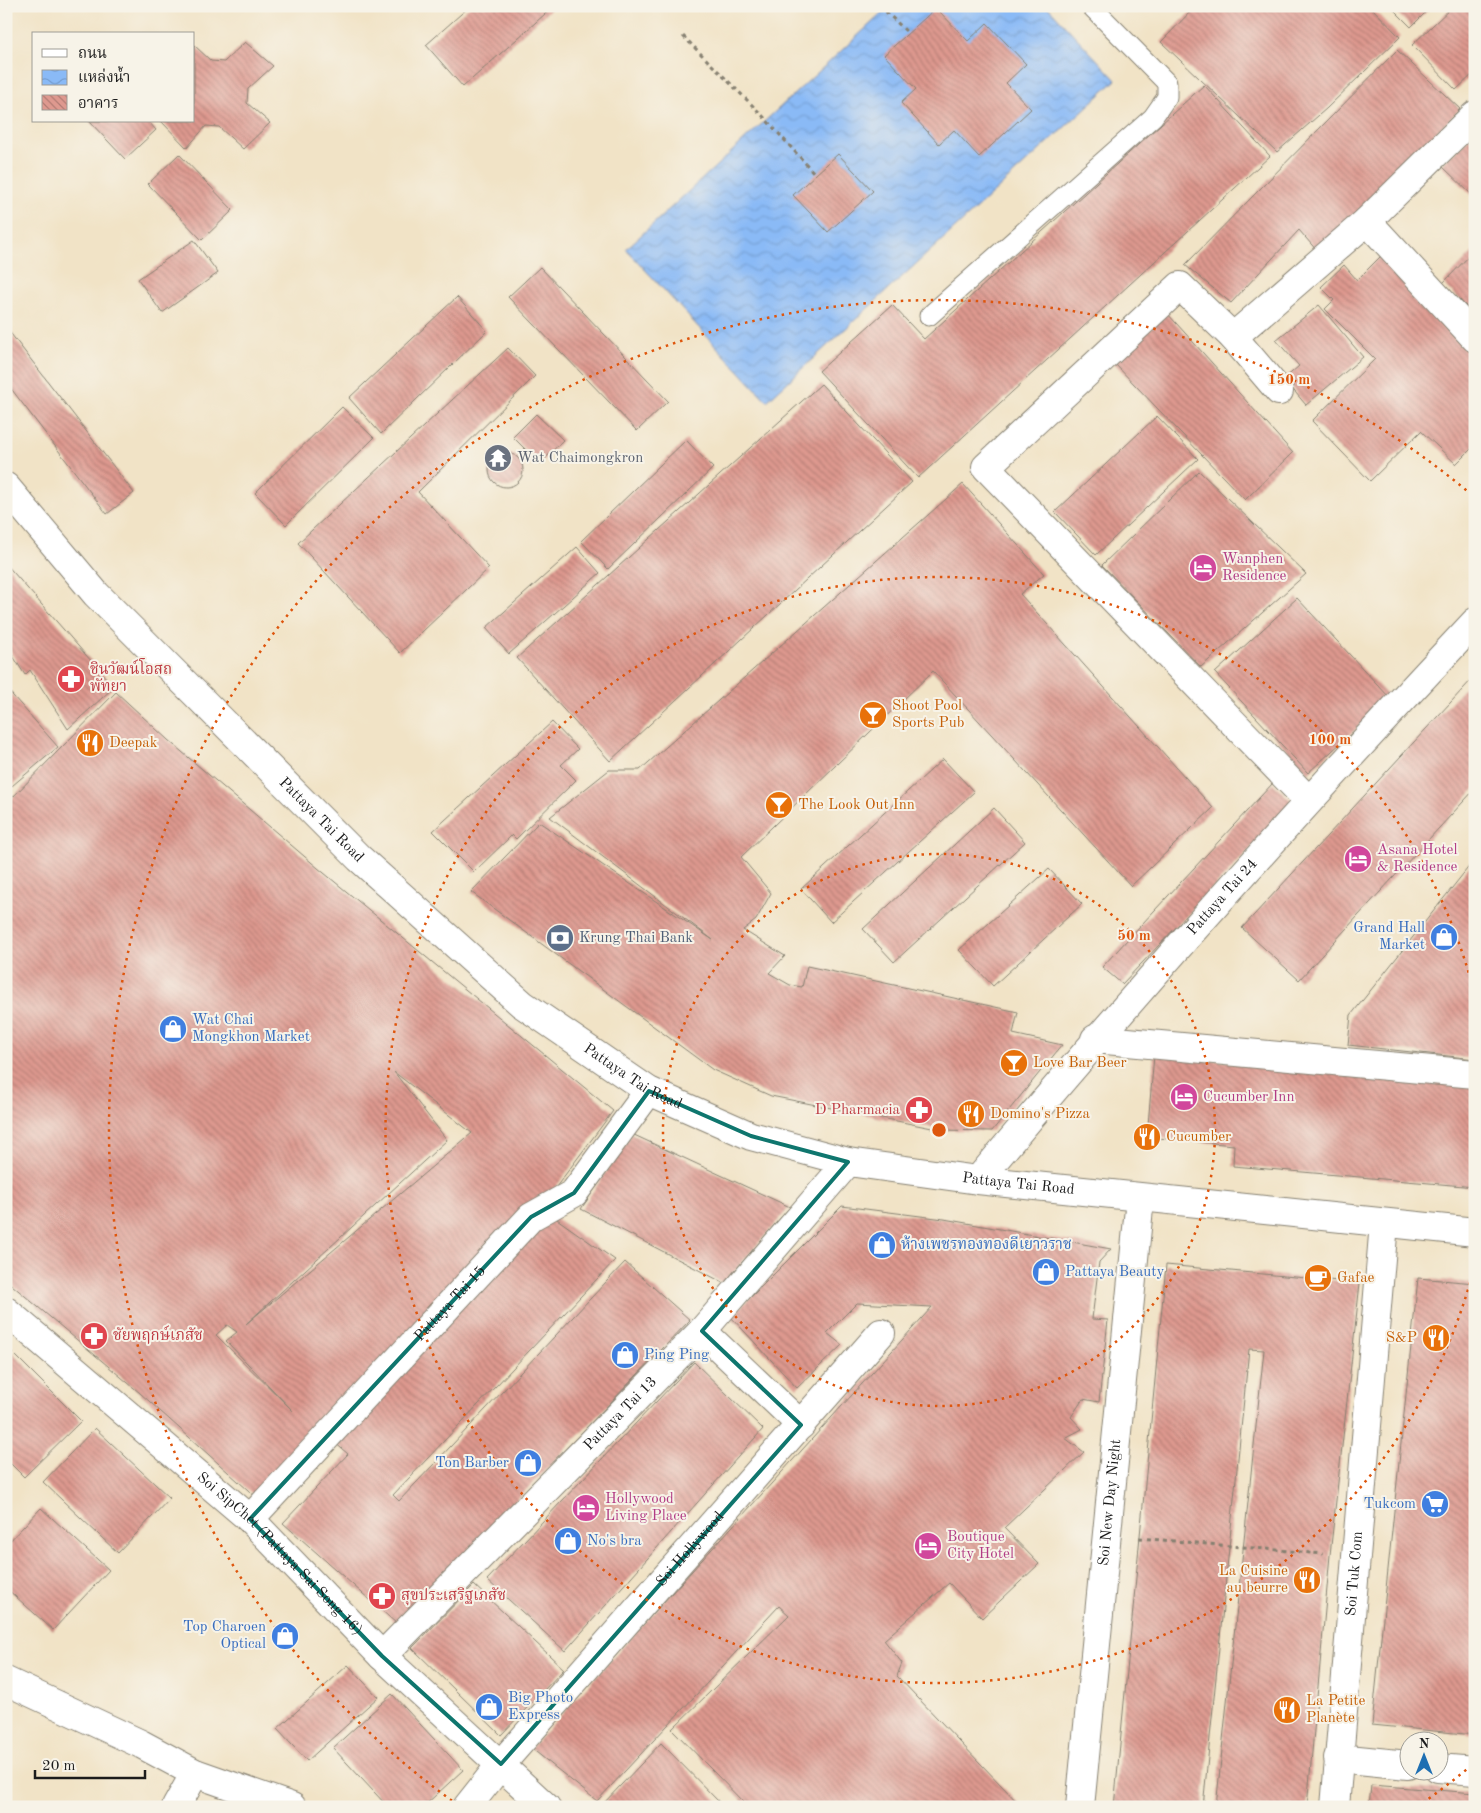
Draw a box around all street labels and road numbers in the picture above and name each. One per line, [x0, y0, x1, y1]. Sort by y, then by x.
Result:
street label: Pattaya Tai Road [276, 775, 367, 866]
street label: Pattaya Tai 24 [1185, 856, 1260, 938]
street label: Pattaya Tai Road [581, 1041, 684, 1112]
street label: Pattaya Tai Road [961, 1170, 1075, 1198]
street label: Pattaya Tai 15 [412, 1263, 489, 1344]
street label: Pattaya Tai 13 [581, 1374, 660, 1453]
street label: Soi New Day Night [1096, 1438, 1124, 1567]
street label: Soi SipChet (Pattaya Sai Song 16) [194, 1470, 365, 1638]
street label: Soi Hollywood [654, 1509, 727, 1590]
street label: Soi Tuk Com [1344, 1531, 1366, 1617]

